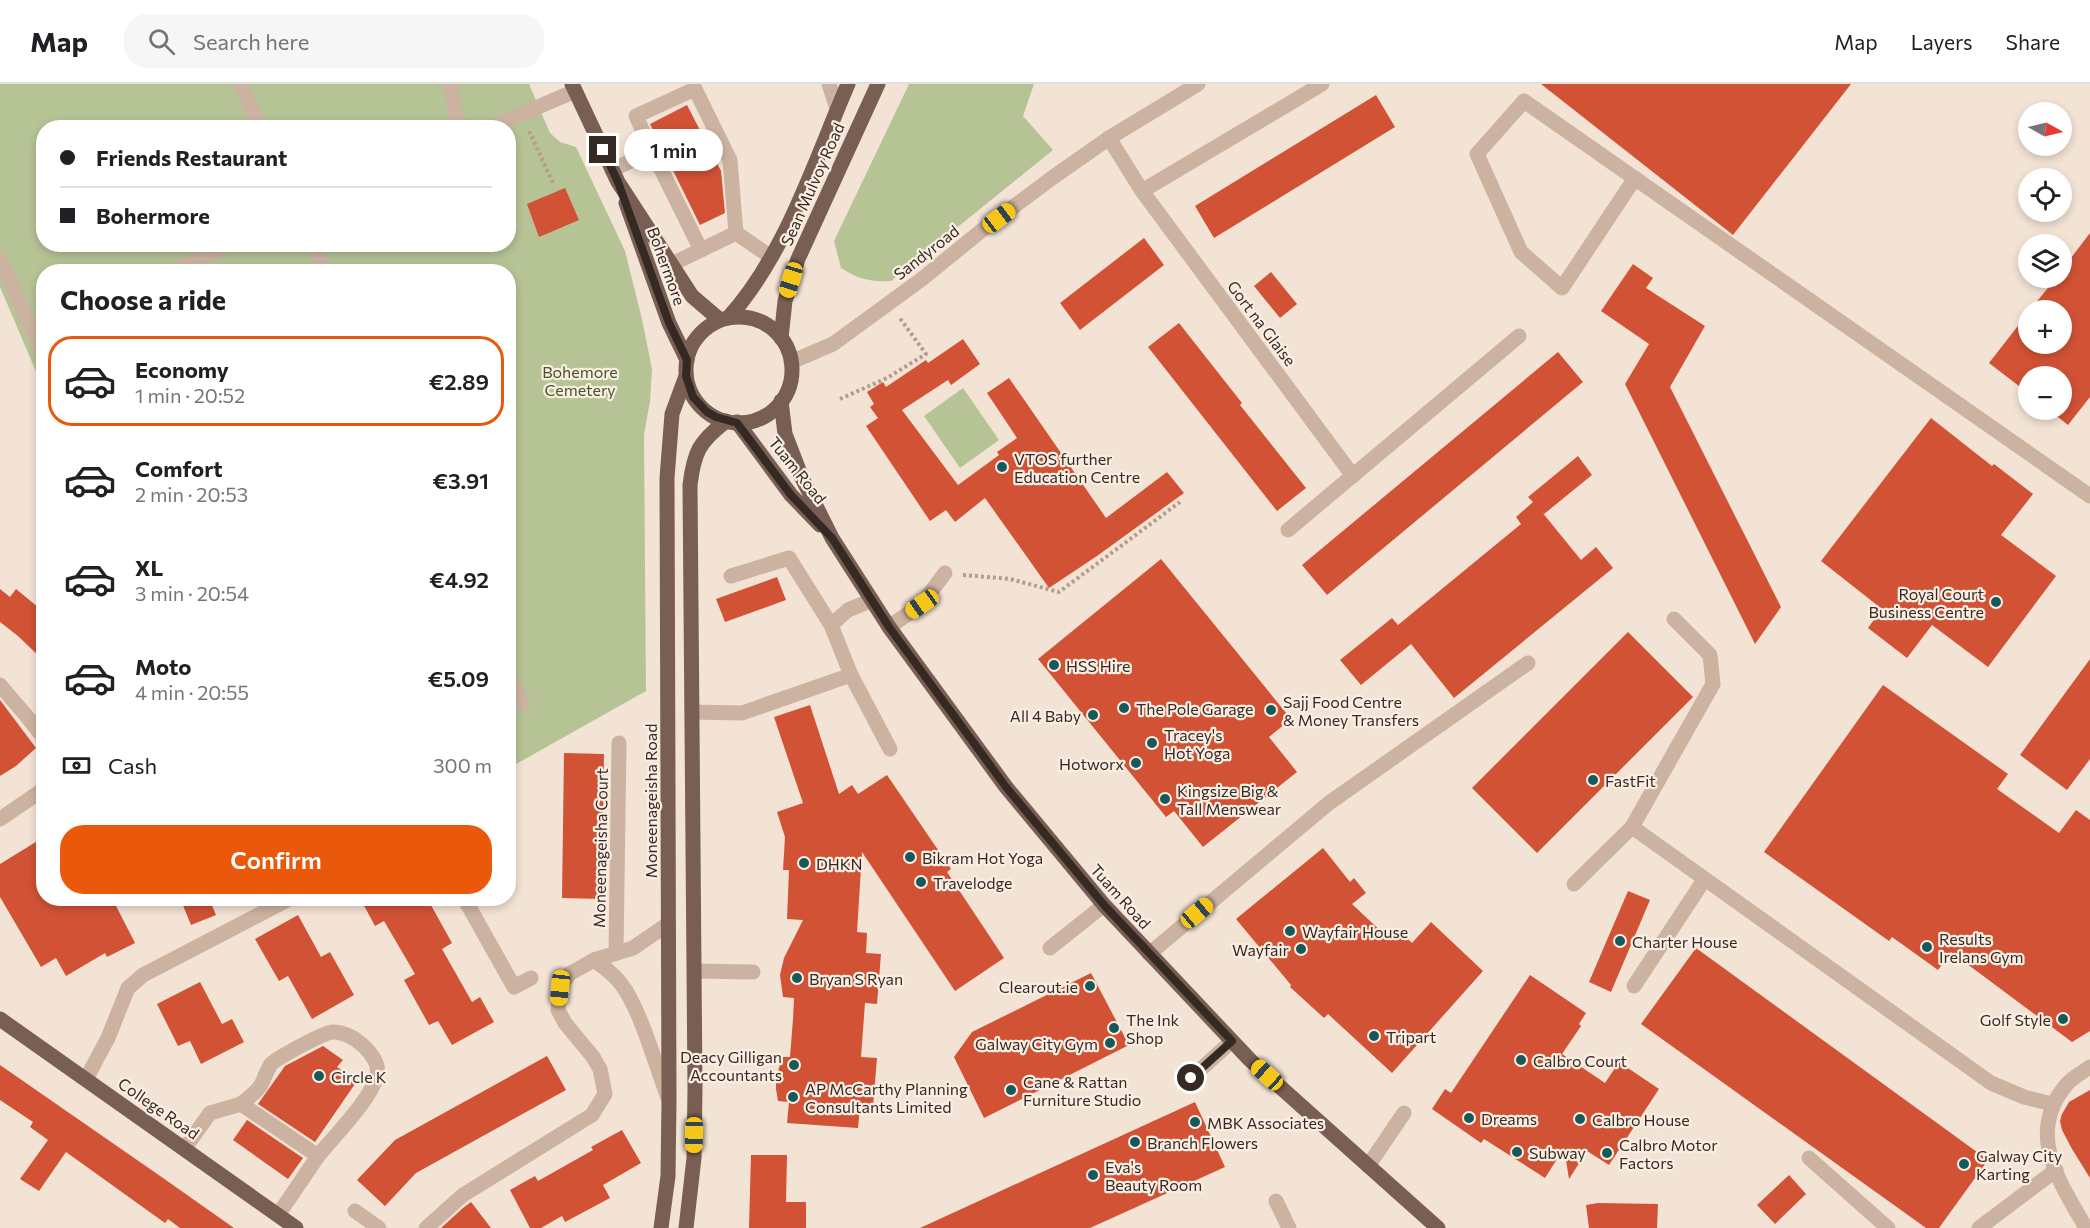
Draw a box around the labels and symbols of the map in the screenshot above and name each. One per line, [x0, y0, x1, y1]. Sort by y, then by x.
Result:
north arrow [2018, 102, 2072, 156]
street label: Sean Mulvoy Road [776, 120, 848, 248]
callout: 1 min [624, 129, 723, 171]
route end [589, 136, 616, 163]
car [979, 200, 1019, 236]
street label: Sandyroad [890, 221, 962, 283]
street label: Bohermore [644, 224, 690, 308]
car [777, 260, 805, 300]
street label: Gort na Glaise [1224, 277, 1300, 369]
park label: Bohemore Cemetery [542, 362, 618, 399]
street label: Tuam Road [765, 433, 831, 507]
place label: VTOS further Education Centre [1014, 449, 1140, 486]
marker: VTOS further Education Centre [995, 460, 1009, 474]
place label: Royal Court Business Centre [1868, 584, 1984, 621]
car [902, 586, 942, 622]
marker: Royal Court Business Centre [1989, 595, 2003, 609]
place label: HSS Hire [1066, 656, 1130, 675]
marker: HSS Hire [1047, 658, 1061, 672]
place label: Sajj Food Centre & Money Transfers [1283, 692, 1419, 729]
place label: The Pole Garage [1136, 699, 1253, 718]
marker: The Pole Garage [1117, 701, 1131, 715]
marker: Sajj Food Centre & Money Transfers [1264, 703, 1278, 717]
place label: All 4 Baby [1010, 706, 1081, 725]
marker: All 4 Baby [1086, 708, 1100, 722]
street label: Moneenageisha Road [641, 724, 660, 878]
place label: Tracey's Hot Yoga [1164, 725, 1231, 762]
marker: Tracey's Hot Yoga [1145, 736, 1159, 750]
place label: Hotworx [1059, 754, 1124, 773]
marker: Hotworx [1129, 756, 1143, 770]
street label: Moneenageisha Court [589, 768, 611, 928]
place label: FastFit [1605, 771, 1656, 790]
marker: FastFit [1586, 773, 1600, 787]
place label: Kingsize Big & Tall Menswear [1177, 781, 1282, 818]
marker: Kingsize Big & Tall Menswear [1158, 792, 1172, 806]
place label: Bikram Hot Yoga [922, 848, 1043, 867]
marker: Bikram Hot Yoga [903, 850, 917, 864]
place label: DHKN [816, 854, 863, 873]
marker: DHKN [797, 856, 811, 870]
street label: Tuam Road [1087, 860, 1155, 932]
place label: Travelodge [933, 873, 1013, 892]
marker: Travelodge [914, 875, 928, 889]
car [1177, 895, 1217, 931]
place label: Wayfair House [1302, 922, 1408, 941]
marker: Wayfair House [1283, 924, 1297, 938]
place label: Results Irelans Gym [1939, 929, 2024, 966]
place label: Charter House [1632, 932, 1737, 951]
marker: Charter House [1613, 934, 1627, 948]
place label: Wayfair [1232, 940, 1290, 959]
marker: Results Irelans Gym [1920, 940, 1934, 954]
marker: Wayfair [1294, 942, 1308, 956]
car [549, 969, 571, 1007]
place label: Bryan S Ryan [809, 969, 903, 988]
marker: Bryan S Ryan [790, 971, 804, 985]
place label: Clearout.ie [999, 977, 1078, 996]
marker: Clearout.ie [1083, 979, 1097, 993]
place label: The Ink Shop [1126, 1010, 1180, 1047]
place label: Golf Style [1980, 1010, 2051, 1029]
marker: Golf Style [2056, 1012, 2070, 1026]
marker: The Ink Shop [1107, 1021, 1121, 1035]
place label: Tripart [1386, 1027, 1437, 1046]
marker: Tripart [1367, 1029, 1381, 1043]
place label: Galway City Gym [975, 1034, 1098, 1053]
marker: Galway City Gym [1103, 1036, 1117, 1050]
place label: Deacy Gilligan Accountants [680, 1047, 782, 1084]
place label: Calbro Court [1533, 1051, 1627, 1070]
marker: Calbro Court [1514, 1053, 1528, 1067]
car [1248, 1056, 1286, 1094]
marker: Deacy Gilligan Accountants [787, 1058, 801, 1072]
route start [1177, 1064, 1204, 1091]
place label: Circle K [331, 1067, 387, 1086]
marker: Circle K [312, 1069, 326, 1083]
place label: Cane & Rattan Furniture Studio [1023, 1072, 1141, 1109]
street label: College Road [115, 1073, 203, 1143]
place label: AP McCarthy Planning Consultants Limited [805, 1079, 968, 1116]
marker: Cane & Rattan Furniture Studio [1004, 1083, 1018, 1097]
marker: AP McCarthy Planning Consultants Limited [786, 1090, 800, 1104]
place label: Dreams [1481, 1109, 1537, 1128]
place label: Calbro House [1592, 1110, 1690, 1129]
marker: Dreams [1462, 1111, 1476, 1125]
marker: Calbro House [1573, 1112, 1587, 1126]
place label: MBK Associates [1207, 1113, 1324, 1132]
marker: MBK Associates [1188, 1115, 1202, 1129]
car [685, 1117, 703, 1153]
place label: Branch Flowers [1147, 1133, 1258, 1152]
marker: Branch Flowers [1128, 1135, 1142, 1149]
place label: Calbro Motor Factors [1619, 1135, 1718, 1172]
place label: Subway [1529, 1143, 1586, 1162]
marker: Subway [1510, 1145, 1524, 1159]
marker: Calbro Motor Factors [1600, 1146, 1614, 1160]
place label: Galway City Karting [1976, 1146, 2062, 1183]
place label: Eva's Beauty Room [1105, 1157, 1202, 1194]
marker: Galway City Karting [1957, 1157, 1971, 1171]
marker: Eva's Beauty Room [1086, 1168, 1100, 1182]

